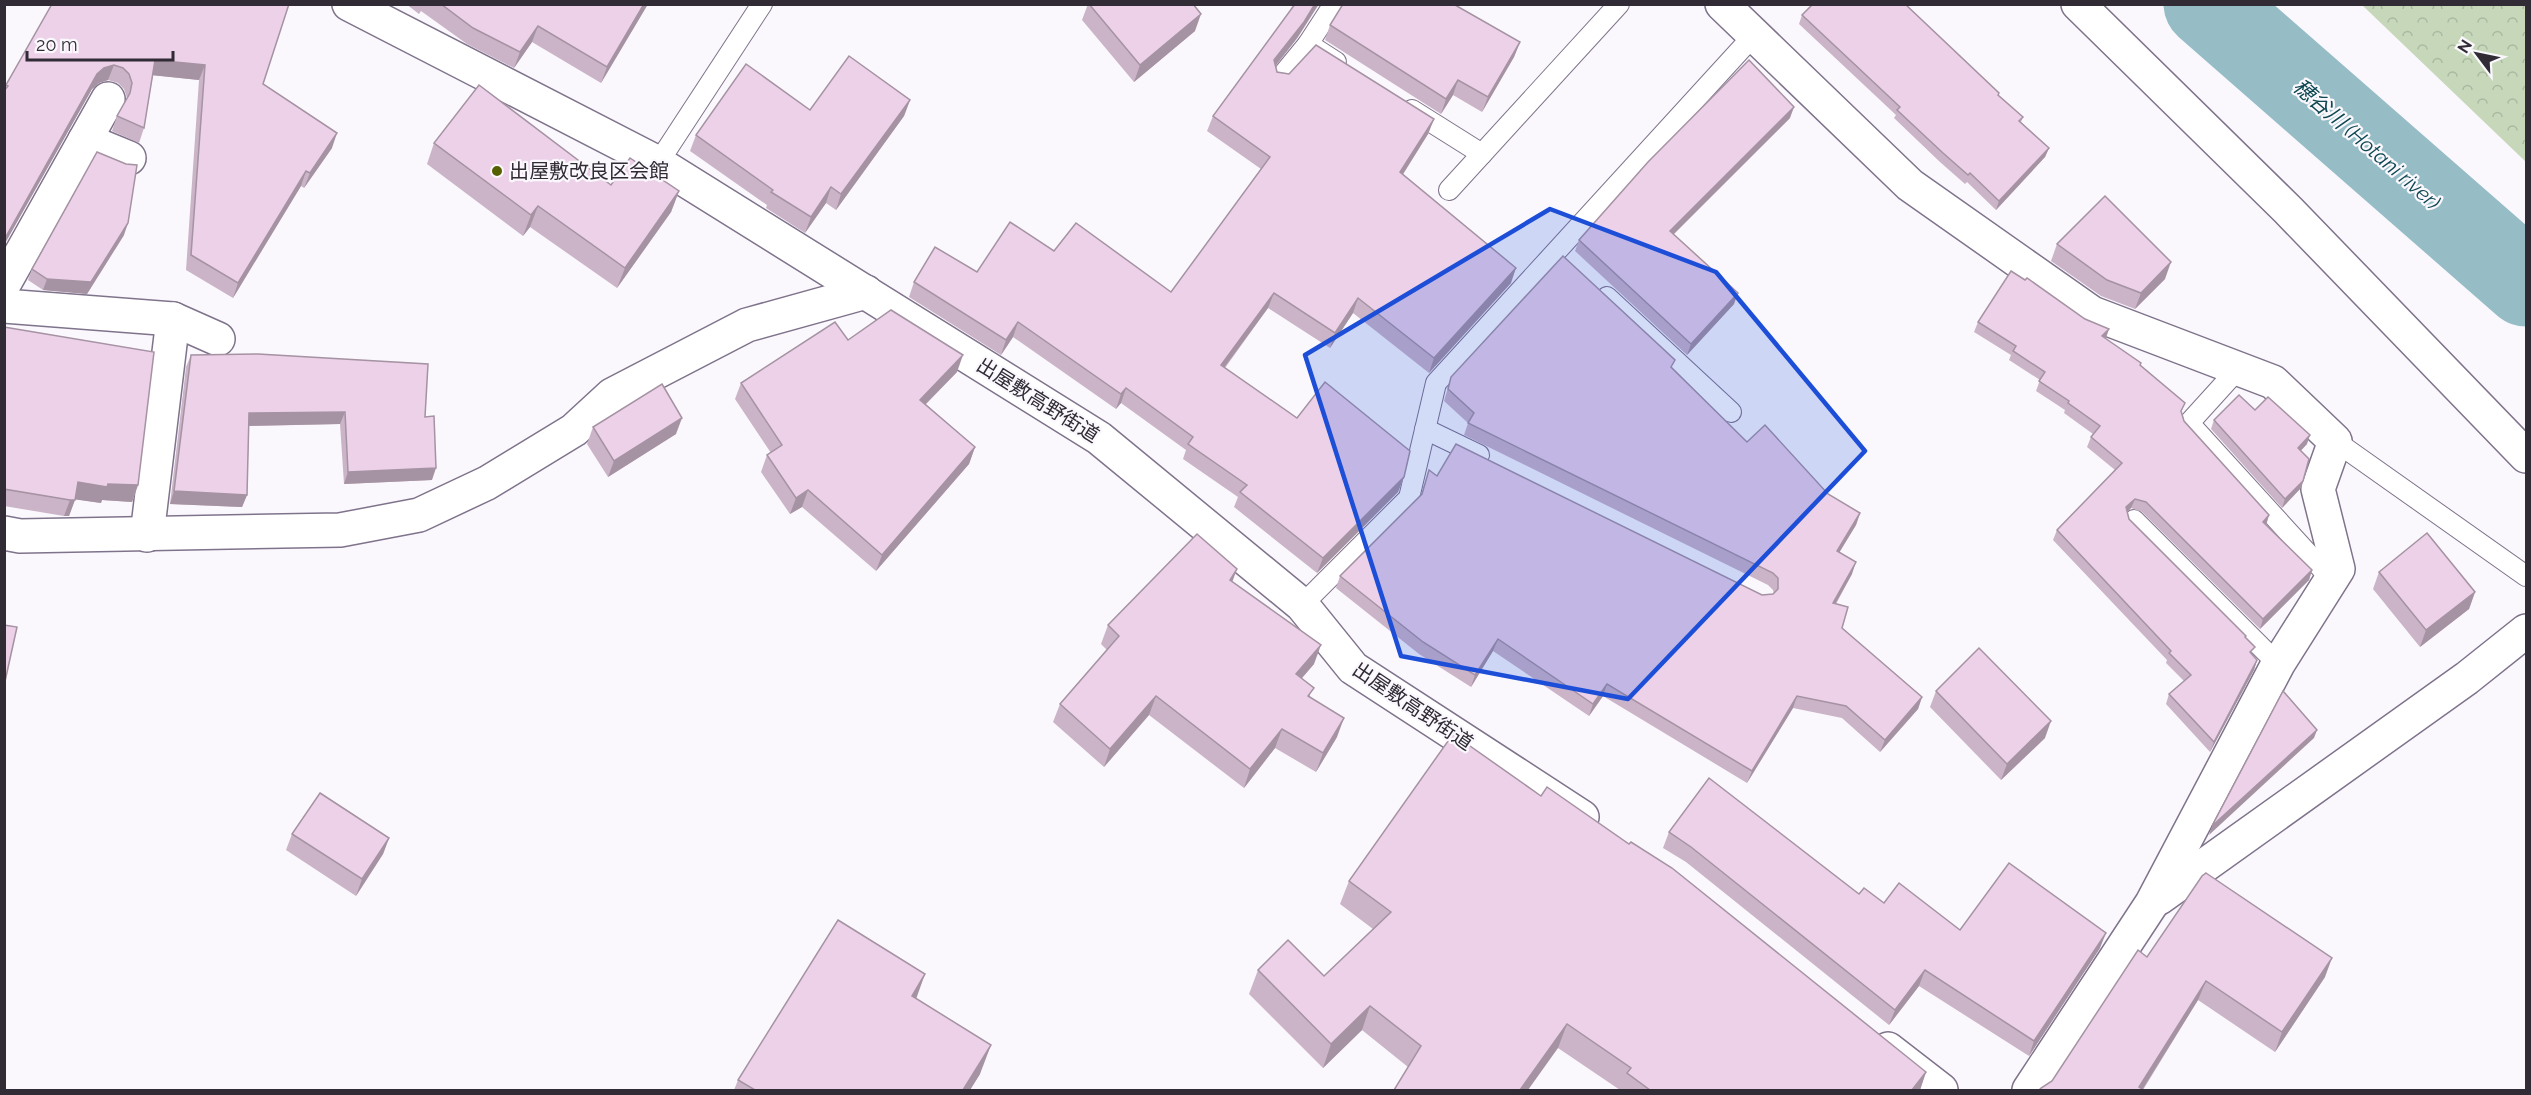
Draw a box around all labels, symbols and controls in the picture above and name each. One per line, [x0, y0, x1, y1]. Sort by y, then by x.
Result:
scale bar [27, 24, 172, 62]
north arrow [2447, 24, 2507, 84]
text: 20 m [36, 34, 78, 55]
text: N [2453, 36, 2476, 57]
water label: 穂谷川 (Hotani river) [2288, 73, 2446, 215]
place label: 出屋敷改良区会館 [509, 159, 669, 183]
marker: 出屋敷改良区会館 [490, 164, 504, 178]
street label: 出屋敷高野街道 [972, 353, 1104, 447]
street label: 出屋敷高野街道 [1348, 657, 1478, 755]

